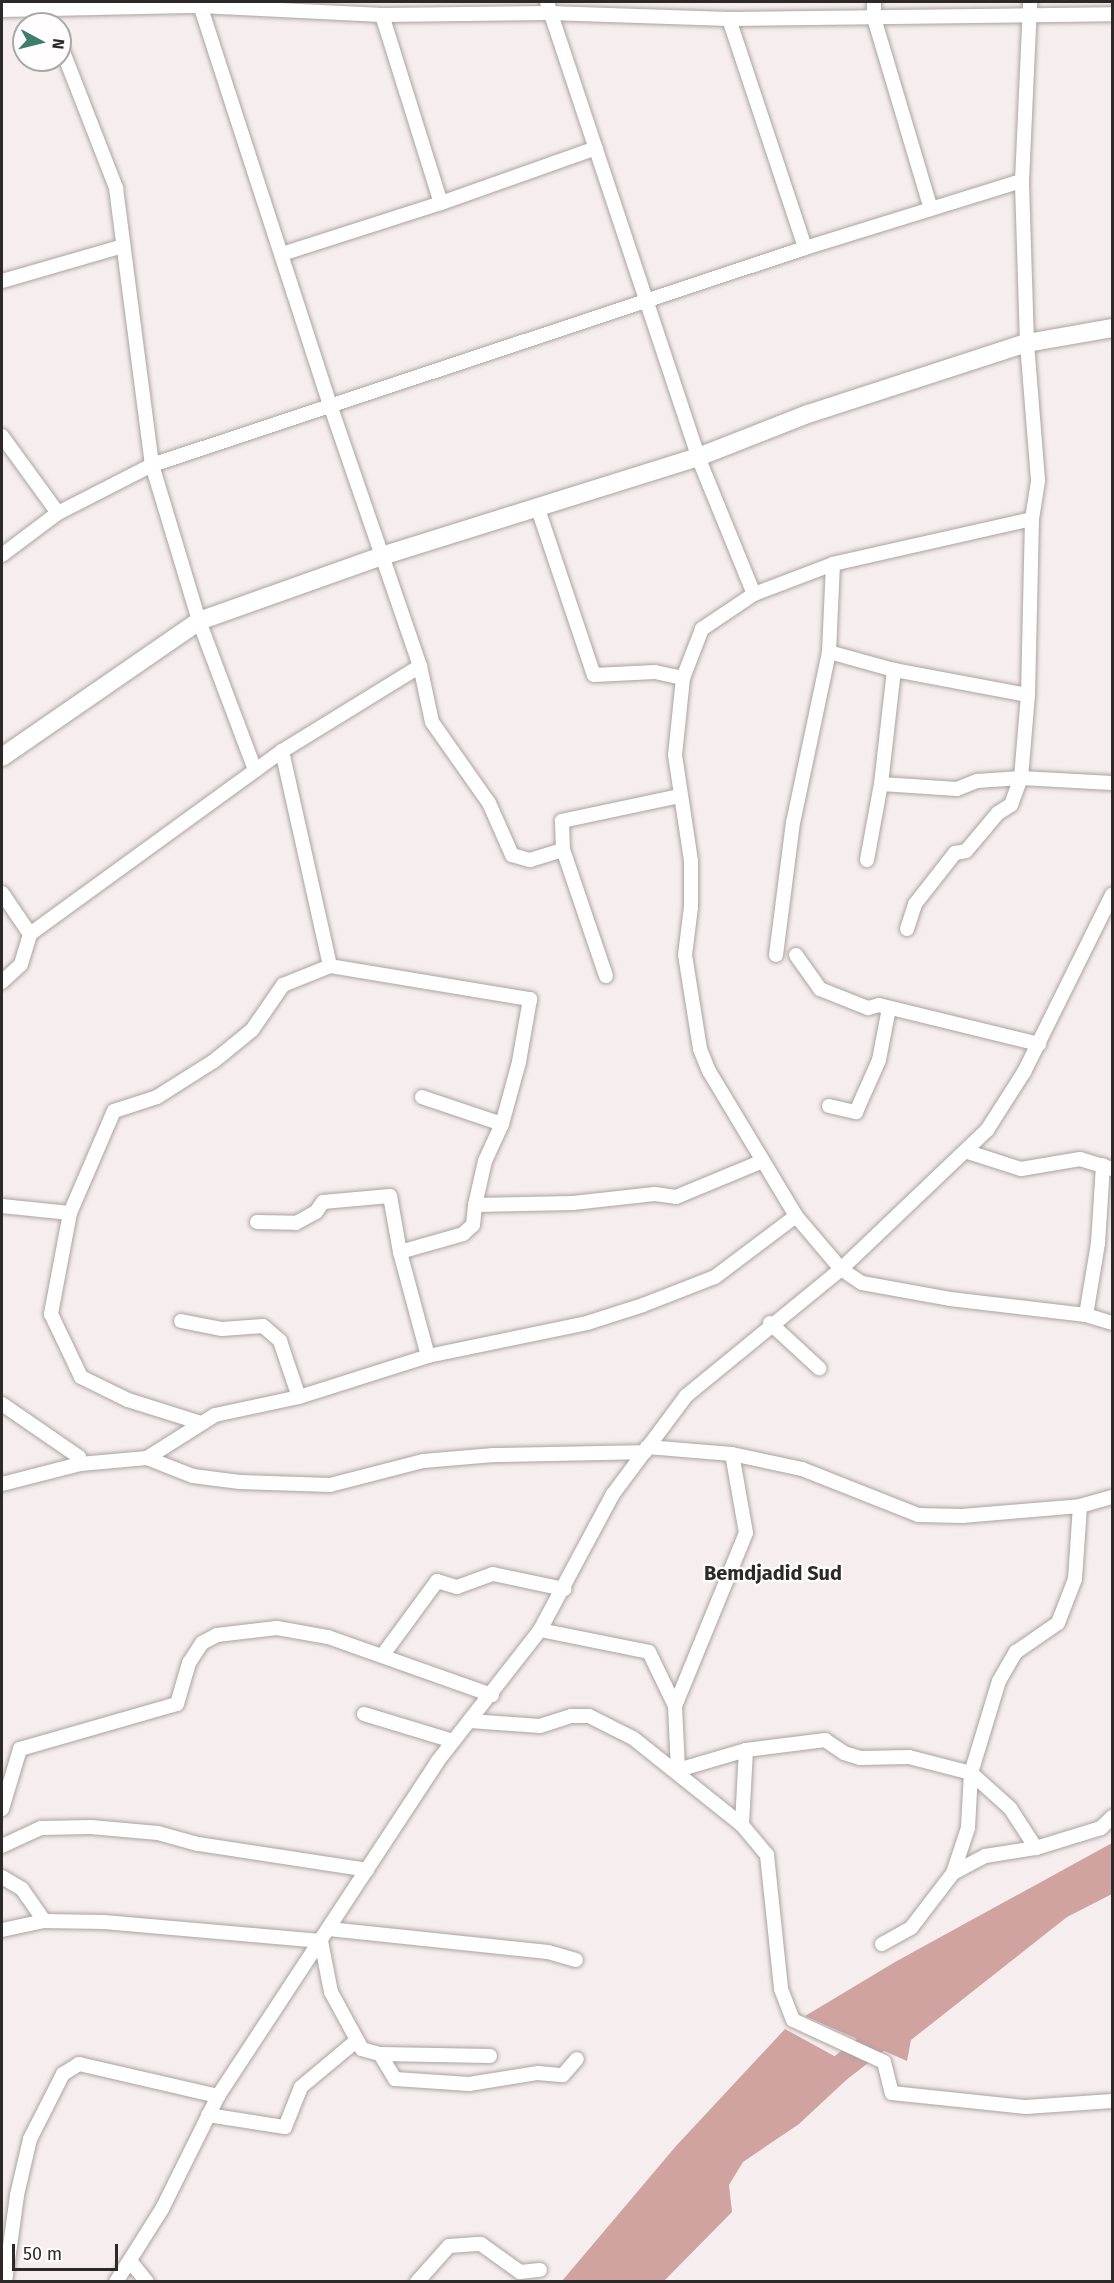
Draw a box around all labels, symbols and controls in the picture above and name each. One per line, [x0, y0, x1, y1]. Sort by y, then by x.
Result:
north arrow [12, 12, 72, 72]
text: N [48, 38, 68, 50]
district label: Bemdjadid Sud [704, 1561, 842, 1585]
scale bar [15, 2232, 122, 2270]
text: 50 m [23, 2243, 62, 2265]

